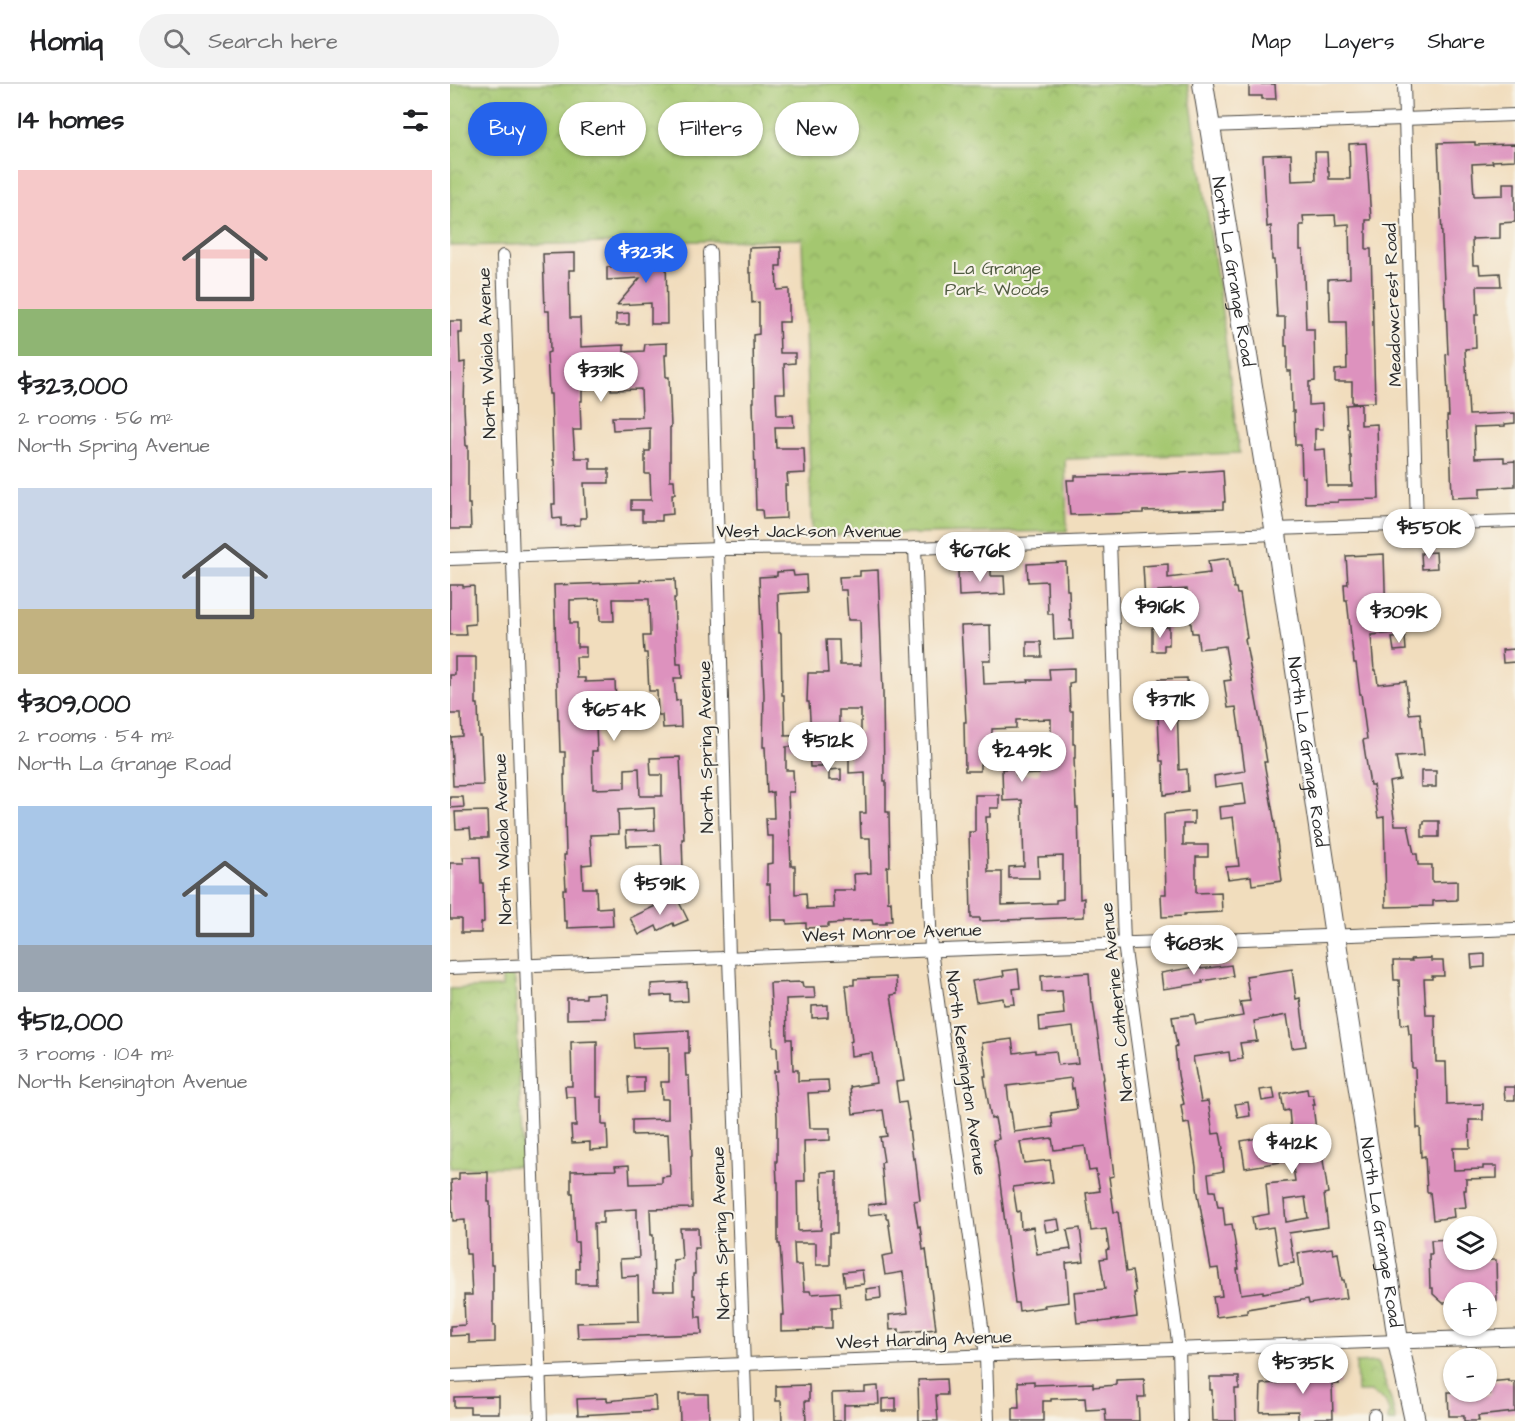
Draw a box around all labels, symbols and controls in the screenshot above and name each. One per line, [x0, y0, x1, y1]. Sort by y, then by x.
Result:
search box [139, 14, 559, 68]
text: Homiq [30, 22, 103, 61]
icon: search [160, 25, 193, 58]
text: Search here [208, 26, 338, 57]
text: Map [1251, 27, 1291, 56]
text: Layers [1324, 27, 1394, 56]
text: Share [1427, 27, 1485, 56]
text: 14 homes [18, 102, 124, 138]
chip: Buy [468, 102, 547, 156]
chip: Rent [559, 102, 646, 156]
chip: Filters [658, 102, 763, 156]
chip: New [775, 102, 859, 156]
icon: filters [399, 104, 432, 137]
street label: North La Grange Road [1206, 175, 1261, 368]
icon: home [171, 209, 279, 317]
street label: Meadowcrest Road [1378, 223, 1408, 387]
pin: $323K [604, 233, 688, 284]
text: $323K [618, 238, 674, 266]
park label: La Grange Park Woods [945, 256, 1049, 302]
street label: North Waiola Avenue [472, 267, 502, 439]
pin: $331K [559, 352, 643, 403]
text: $331K [578, 357, 624, 385]
text: $323,000 [18, 368, 128, 404]
text: 2 rooms · 56 m² [18, 404, 173, 432]
text: North Spring Avenue [18, 432, 210, 460]
pin: $550K [1387, 509, 1471, 560]
text: $550K [1397, 514, 1461, 542]
street label: West Jackson Avenue [716, 519, 902, 544]
icon: home [171, 527, 279, 635]
pin: $676K [938, 532, 1022, 583]
text: $676K [950, 537, 1010, 565]
pin: $916K [1118, 588, 1202, 639]
text: $916K [1135, 593, 1185, 621]
pin: $309K [1357, 593, 1441, 644]
text: $309K [1370, 598, 1428, 626]
street label: North La Grange Road [1282, 655, 1334, 849]
street label: North Spring Avenue [692, 660, 721, 834]
pin: $371K [1129, 681, 1213, 732]
text: $309,000 [18, 686, 131, 722]
text: $371K [1147, 686, 1195, 714]
pin: $654K [572, 691, 656, 742]
text: $654K [582, 696, 646, 724]
text: 2 rooms · 54 m² [18, 722, 174, 750]
pin: $512K [786, 722, 870, 773]
text: $512K [802, 727, 854, 755]
pin: $249K [980, 732, 1064, 783]
text: $249K [992, 737, 1052, 765]
text: North La Grange Road [18, 750, 231, 778]
street label: North Waiola Avenue [488, 753, 518, 925]
icon: home [171, 845, 279, 953]
pin: $591K [618, 865, 702, 916]
text: $591K [634, 870, 686, 898]
street label: North Catherine Avenue [1094, 901, 1140, 1103]
street label: West Monroe Avenue [802, 917, 982, 949]
pin: $683K [1152, 925, 1236, 976]
text: $683K [1165, 930, 1223, 958]
street label: North Kensington Avenue [938, 969, 993, 1177]
text: $512,000 [18, 1004, 123, 1040]
text: 3 rooms · 104 m² [18, 1040, 174, 1068]
text: North Kensington Avenue [18, 1068, 247, 1096]
pin: $412K [1250, 1124, 1334, 1175]
text: $412K [1267, 1129, 1317, 1157]
street label: North La Grange Road [1354, 1136, 1408, 1329]
street label: North Spring Avenue [705, 1146, 738, 1320]
map controls [1443, 1216, 1497, 1402]
button: layers [1443, 1216, 1497, 1270]
button: + [1443, 1282, 1497, 1336]
street label: West Harding Avenue [836, 1324, 1013, 1357]
pin: $535K [1261, 1344, 1345, 1395]
button: − [1443, 1348, 1497, 1402]
text: $535K [1272, 1349, 1334, 1377]

